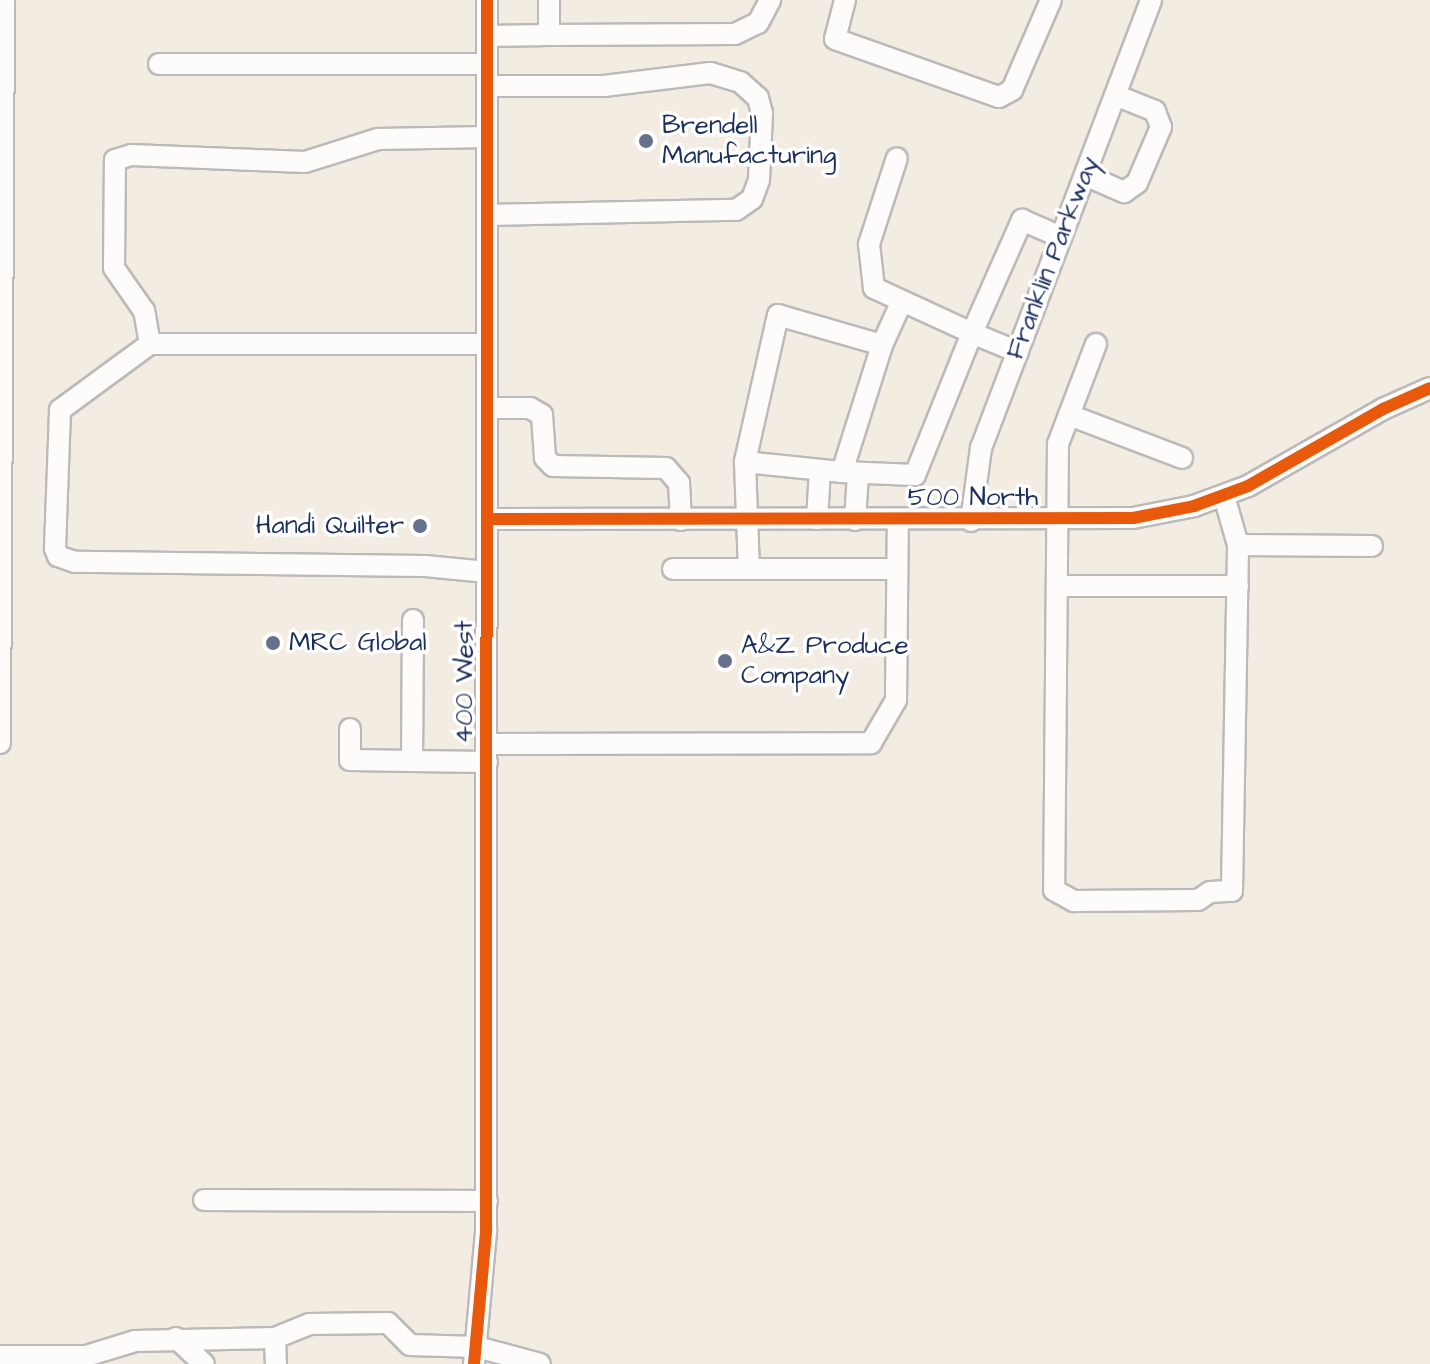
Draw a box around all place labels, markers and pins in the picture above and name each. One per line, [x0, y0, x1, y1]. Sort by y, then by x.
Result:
place label: Brendell Manufacturing [662, 110, 836, 172]
marker: Brendell Manufacturing [637, 132, 655, 150]
place label: Handi Quilter [256, 510, 404, 542]
marker: Handi Quilter [411, 517, 429, 535]
place label: MRC Global [289, 627, 426, 659]
place label: A&Z Produce Company [741, 630, 908, 692]
marker: MRC Global [264, 634, 282, 652]
marker: A&Z Produce Company [716, 652, 734, 670]

